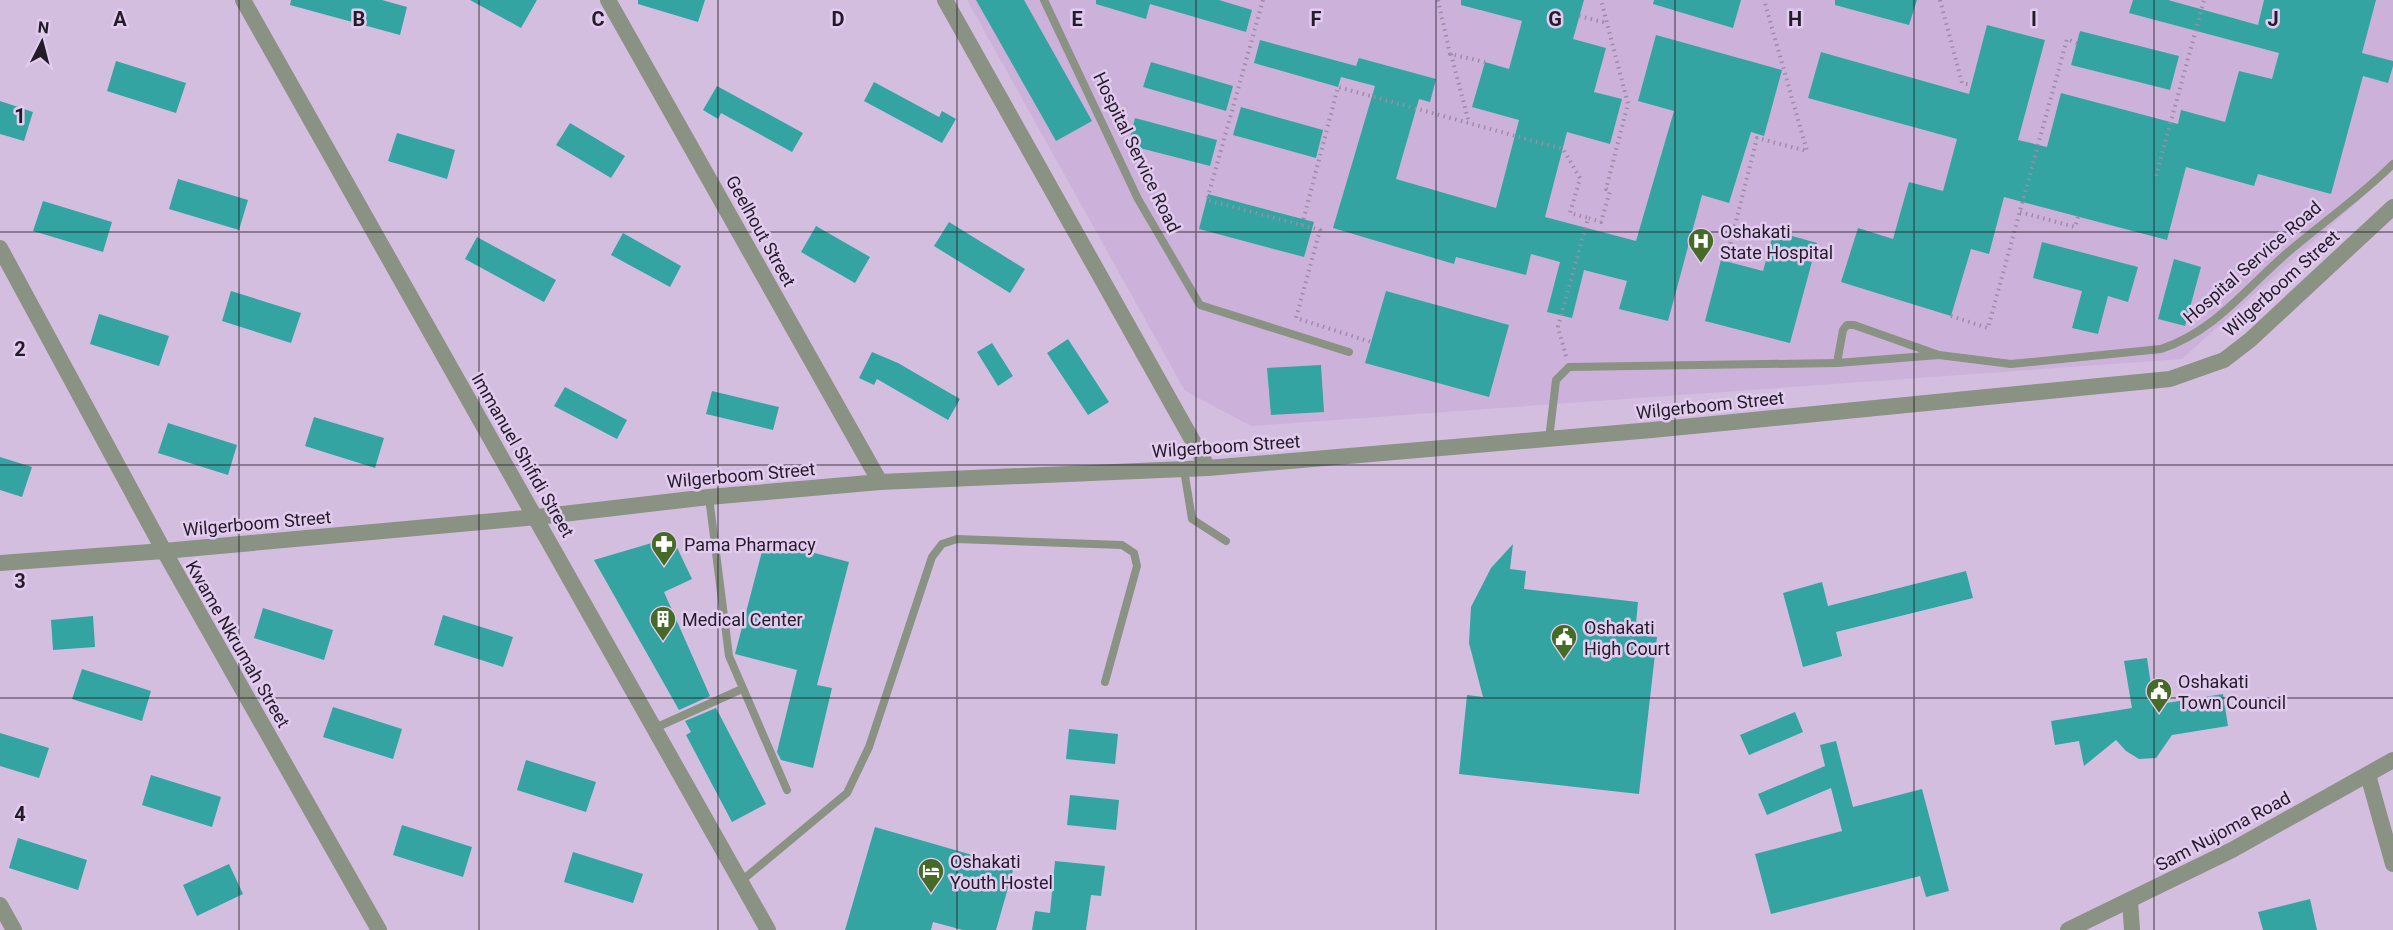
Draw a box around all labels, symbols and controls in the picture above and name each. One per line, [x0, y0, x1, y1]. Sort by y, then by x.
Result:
text: A [113, 7, 127, 31]
text: B [353, 7, 365, 31]
text: C [591, 7, 605, 31]
text: D [832, 7, 845, 31]
text: E [1071, 7, 1083, 31]
text: F [1311, 7, 1322, 31]
text: G [1548, 7, 1562, 31]
text: H [1788, 7, 1802, 31]
text: I [2031, 7, 2037, 31]
text: J [2267, 7, 2279, 31]
north arrow [12, 12, 72, 72]
text: N [37, 18, 50, 38]
street label: Hospital Service Road [1089, 68, 1185, 236]
text: 1 [14, 104, 26, 128]
street label: Geelhout Street [722, 172, 800, 290]
street label: Hospital Service Road [2179, 196, 2325, 328]
place label: Oshakati State Hospital [1720, 221, 1833, 263]
street label: Wilgerboom Street [2219, 225, 2343, 341]
hospital icon: Oshakati State Hospital [1686, 226, 1716, 264]
text: 2 [14, 337, 26, 361]
street label: Immanuel Shifidi Street [467, 369, 579, 541]
street label: Wilgerboom Street [1635, 387, 1785, 423]
street label: Wilgerboom Street [1151, 430, 1301, 462]
street label: Wilgerboom Street [666, 458, 816, 492]
street label: Wilgerboom Street [182, 506, 332, 540]
pharmacy icon: Pama Pharmacy [649, 529, 679, 567]
place label: Pama Pharmacy [684, 534, 816, 555]
street label: Kwame Nkrumah Street [182, 557, 294, 731]
text: 3 [14, 569, 26, 593]
building icon: Medical Center [648, 604, 678, 642]
place label: Medical Center [682, 609, 803, 630]
place label: Oshakati High Court [1584, 617, 1670, 659]
public building icon: Oshakati High Court [1549, 622, 1579, 660]
place label: Oshakati Town Council [2178, 671, 2286, 713]
public building icon: Oshakati Town Council [2144, 676, 2174, 714]
street label: Sam Nujoma Road [2152, 787, 2294, 875]
text: 4 [14, 802, 26, 826]
place label: Oshakati Youth Hostel [950, 851, 1053, 893]
hotel icon: Oshakati Youth Hostel [916, 856, 946, 894]

